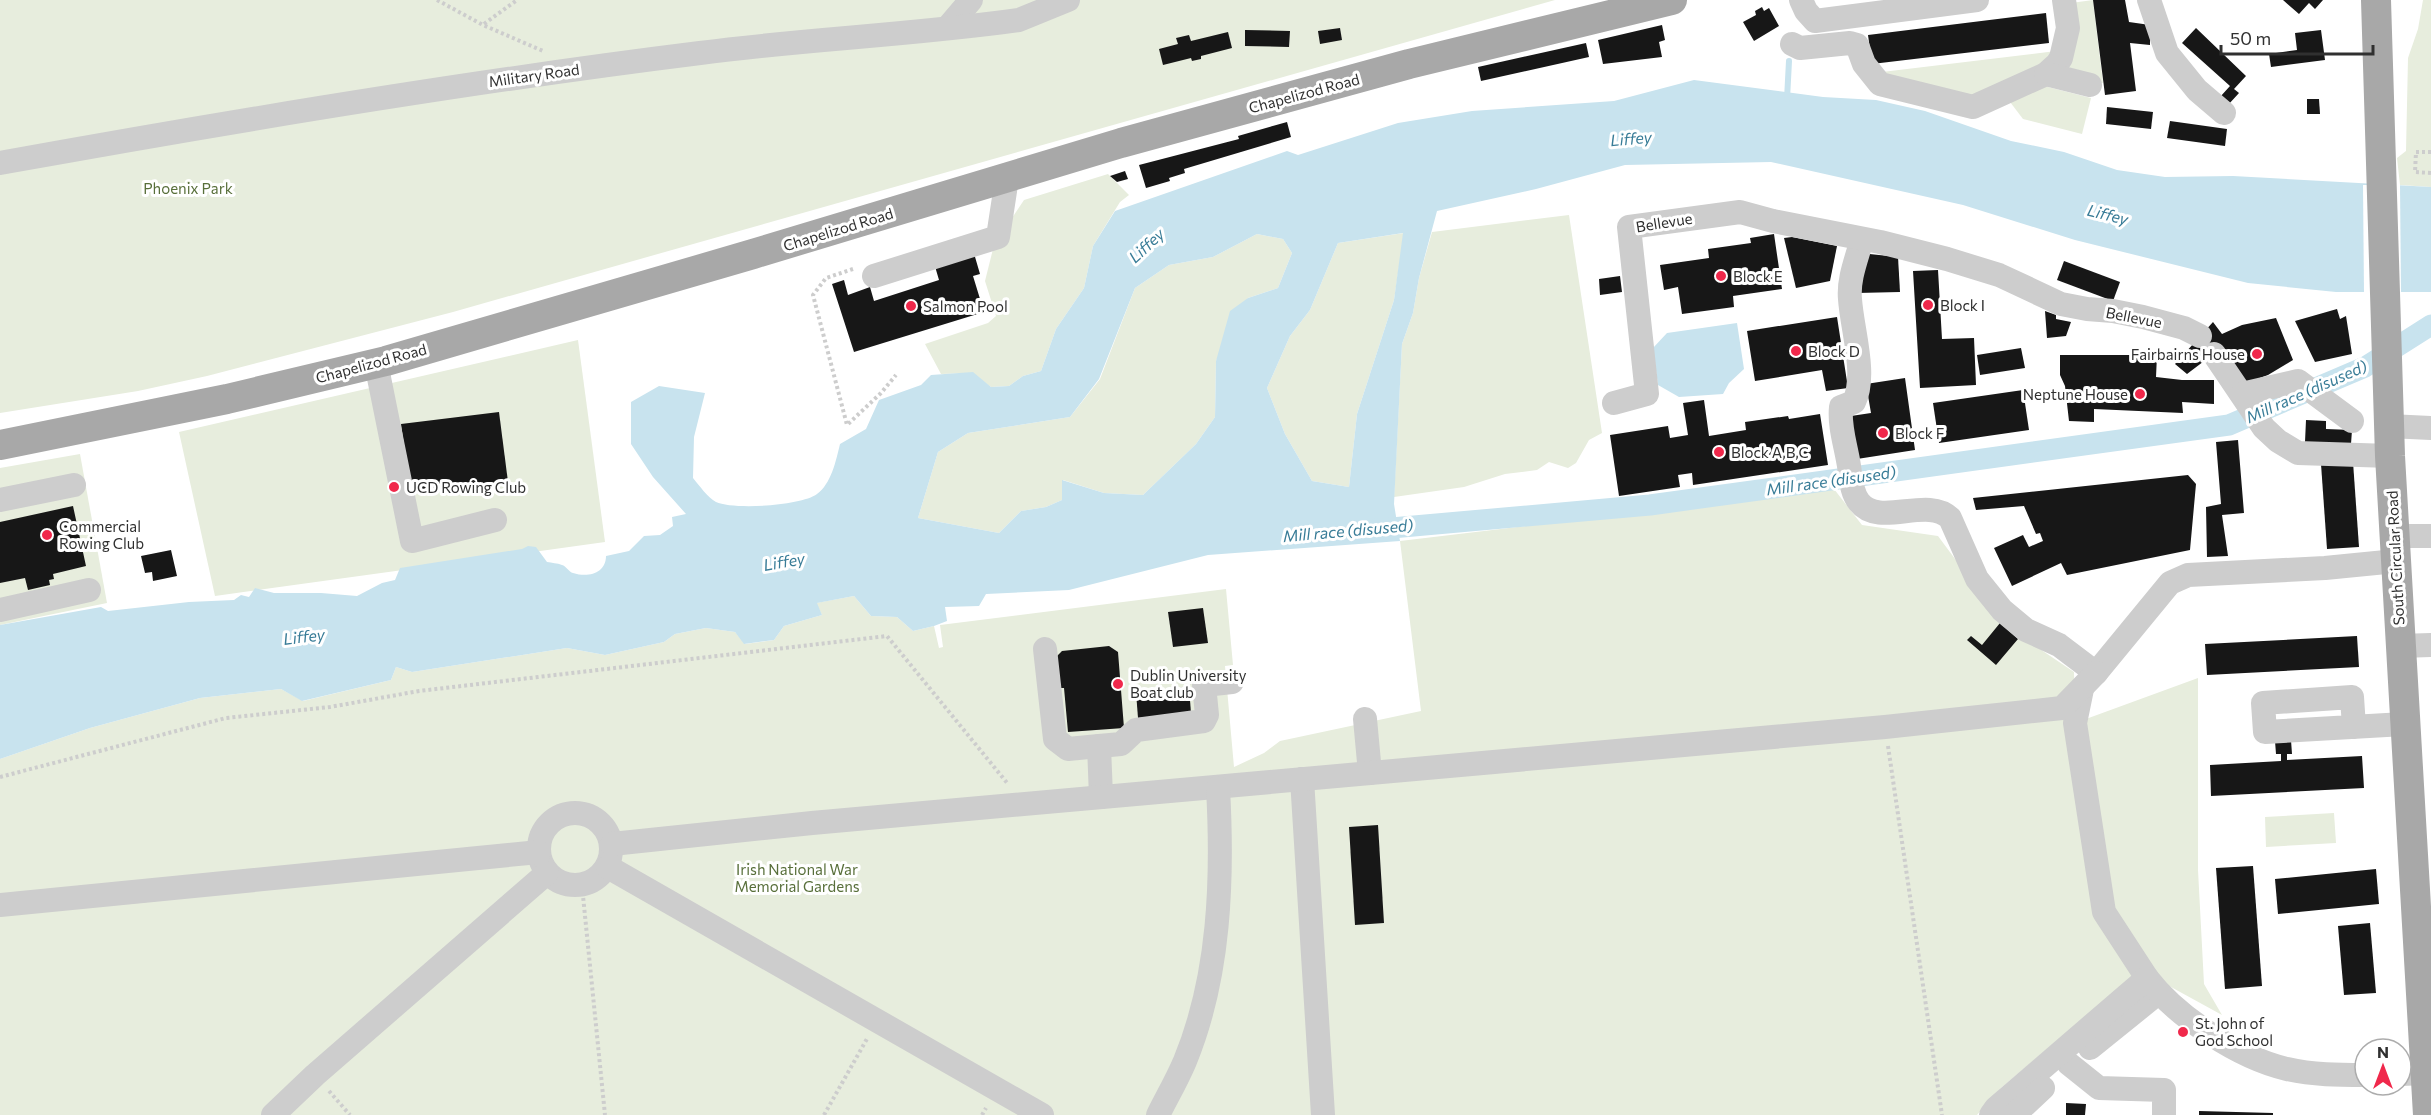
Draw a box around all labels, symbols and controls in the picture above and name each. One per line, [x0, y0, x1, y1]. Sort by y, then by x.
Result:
scale bar [2221, 18, 2372, 56]
text: 50 m [2230, 27, 2271, 49]
street label: Military Road [487, 60, 581, 90]
street label: Chapelizod Road [1247, 70, 1361, 116]
water label: Liffey [1609, 127, 1653, 149]
park label: Phoenix Park [143, 179, 233, 197]
water label: Liffey [2085, 200, 2131, 228]
street label: Chapelizod Road [781, 204, 895, 254]
street label: Bellevue [1634, 209, 1694, 235]
water label: Liffey [1124, 223, 1168, 266]
place label: Block E [1733, 267, 1783, 285]
marker: Block E [1714, 269, 1728, 283]
place label: Block I [1940, 296, 1985, 314]
place label: Salmon Pool [923, 297, 1008, 315]
marker: Block I [1921, 298, 1935, 312]
marker: Salmon Pool [904, 299, 918, 313]
street label: Bellevue [2104, 303, 2164, 331]
street label: Chapelizod Road [314, 340, 428, 386]
place label: Block D [1808, 342, 1860, 360]
marker: Block D [1789, 344, 1803, 358]
place label: Fairbairns House [2131, 345, 2245, 363]
marker: Fairbairns House [2250, 347, 2264, 361]
water label: Mill race (disused) [2242, 356, 2370, 426]
place label: Neptune House [2023, 385, 2128, 403]
marker: Neptune House [2133, 387, 2147, 401]
place label: Block F [1895, 424, 1944, 442]
marker: Block F [1876, 426, 1890, 440]
place label: Block A,B,C [1731, 443, 1809, 461]
marker: Block A,B,C [1712, 445, 1726, 459]
water label: Mill race (disused) [1765, 461, 1897, 499]
place label: UCD Rowing Club [406, 478, 526, 496]
marker: UCD Rowing Club [387, 480, 401, 494]
street label: South Circular Road [2382, 490, 2408, 626]
water label: Mill race (disused) [1282, 515, 1414, 545]
place label: Commercial Rowing Club [59, 517, 144, 552]
marker: Commercial Rowing Club [40, 528, 54, 542]
water label: Liffey [762, 548, 807, 574]
water label: Liffey [282, 624, 327, 648]
place label: Dublin University Boat club [1130, 666, 1247, 701]
marker: Dublin University Boat club [1111, 677, 1125, 691]
park label: Irish National War Memorial Gardens [734, 860, 860, 895]
place label: St. John of God School [2195, 1014, 2273, 1049]
marker: St. John of God School [2176, 1025, 2190, 1039]
north arrow [2353, 1037, 2413, 1097]
text: N [2377, 1042, 2389, 1061]

